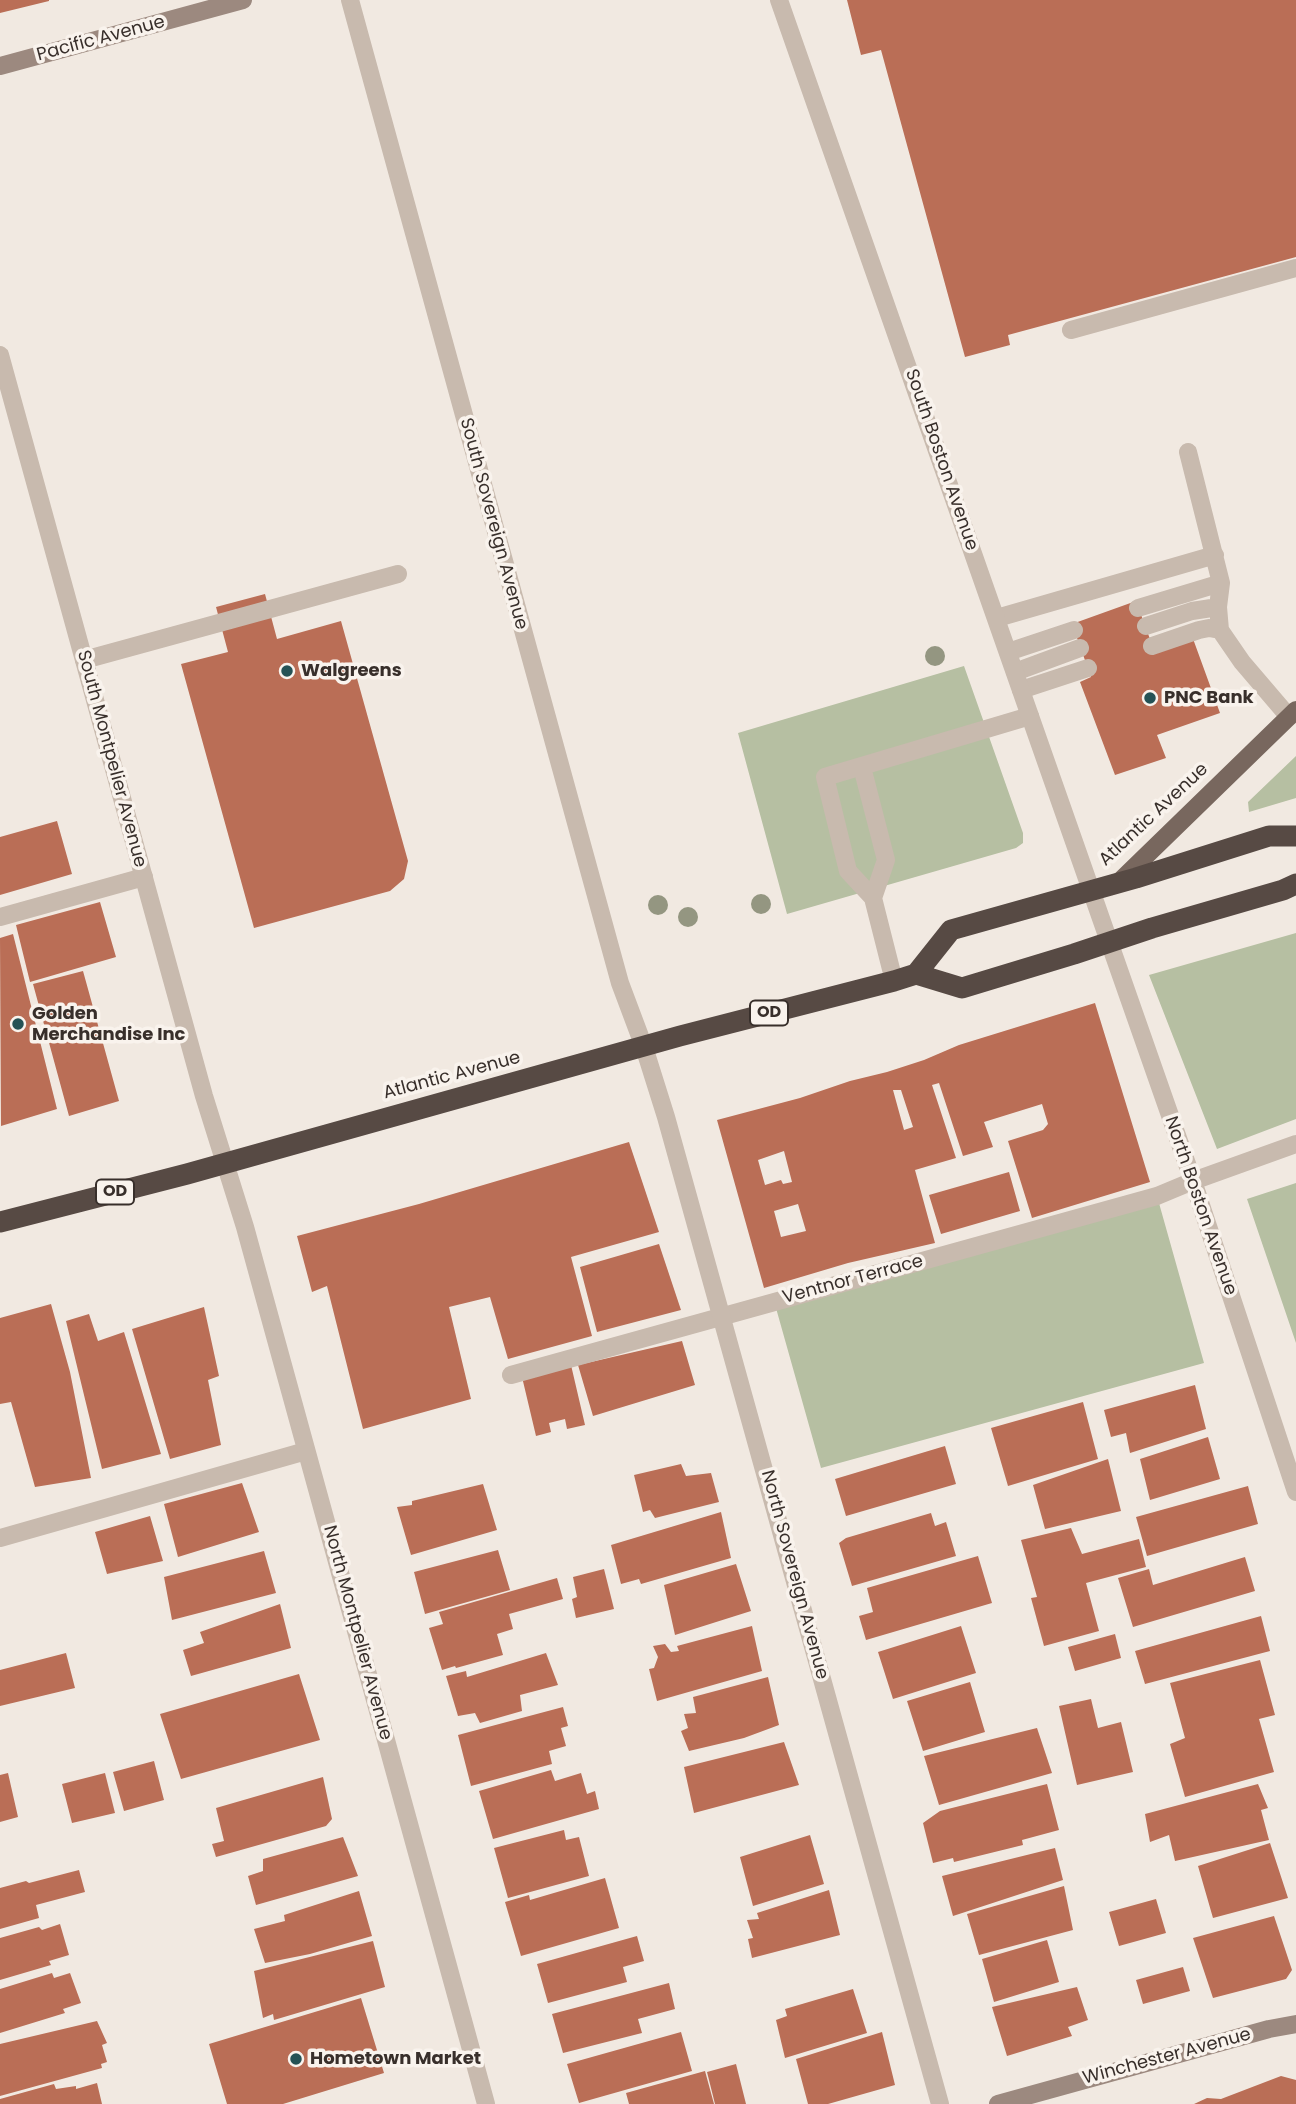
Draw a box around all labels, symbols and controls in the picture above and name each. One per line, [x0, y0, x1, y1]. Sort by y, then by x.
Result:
street label: Pacific Avenue [35, 12, 167, 66]
street label: South Boston Avenue [900, 366, 982, 554]
street label: South Sovereign Avenue [454, 416, 532, 632]
street label: South Montpelier Avenue [72, 648, 150, 870]
place label: Walgreens [301, 660, 402, 682]
marker: Walgreens [279, 663, 295, 679]
place label: PNC Bank [1164, 687, 1254, 709]
marker: PNC Bank [1142, 690, 1158, 706]
street label: Atlantic Avenue [1095, 759, 1213, 871]
road number: OD [750, 1001, 788, 1026]
place label: Golden Merchandise Inc [32, 1003, 186, 1046]
marker: Golden Merchandise Inc [10, 1016, 26, 1032]
street label: Atlantic Avenue [381, 1047, 523, 1105]
street label: North Boston Avenue [1159, 1114, 1241, 1298]
road number: OD [96, 1180, 134, 1204]
street label: Ventnor Terrace [780, 1251, 926, 1309]
street label: North Sovereign Avenue [756, 1468, 832, 1682]
street label: North Montpelier Avenue [318, 1523, 396, 1743]
street label: Winchester Avenue [1080, 2024, 1254, 2090]
place label: Hometown Market [310, 2048, 481, 2070]
marker: Hometown Market [288, 2051, 304, 2067]

